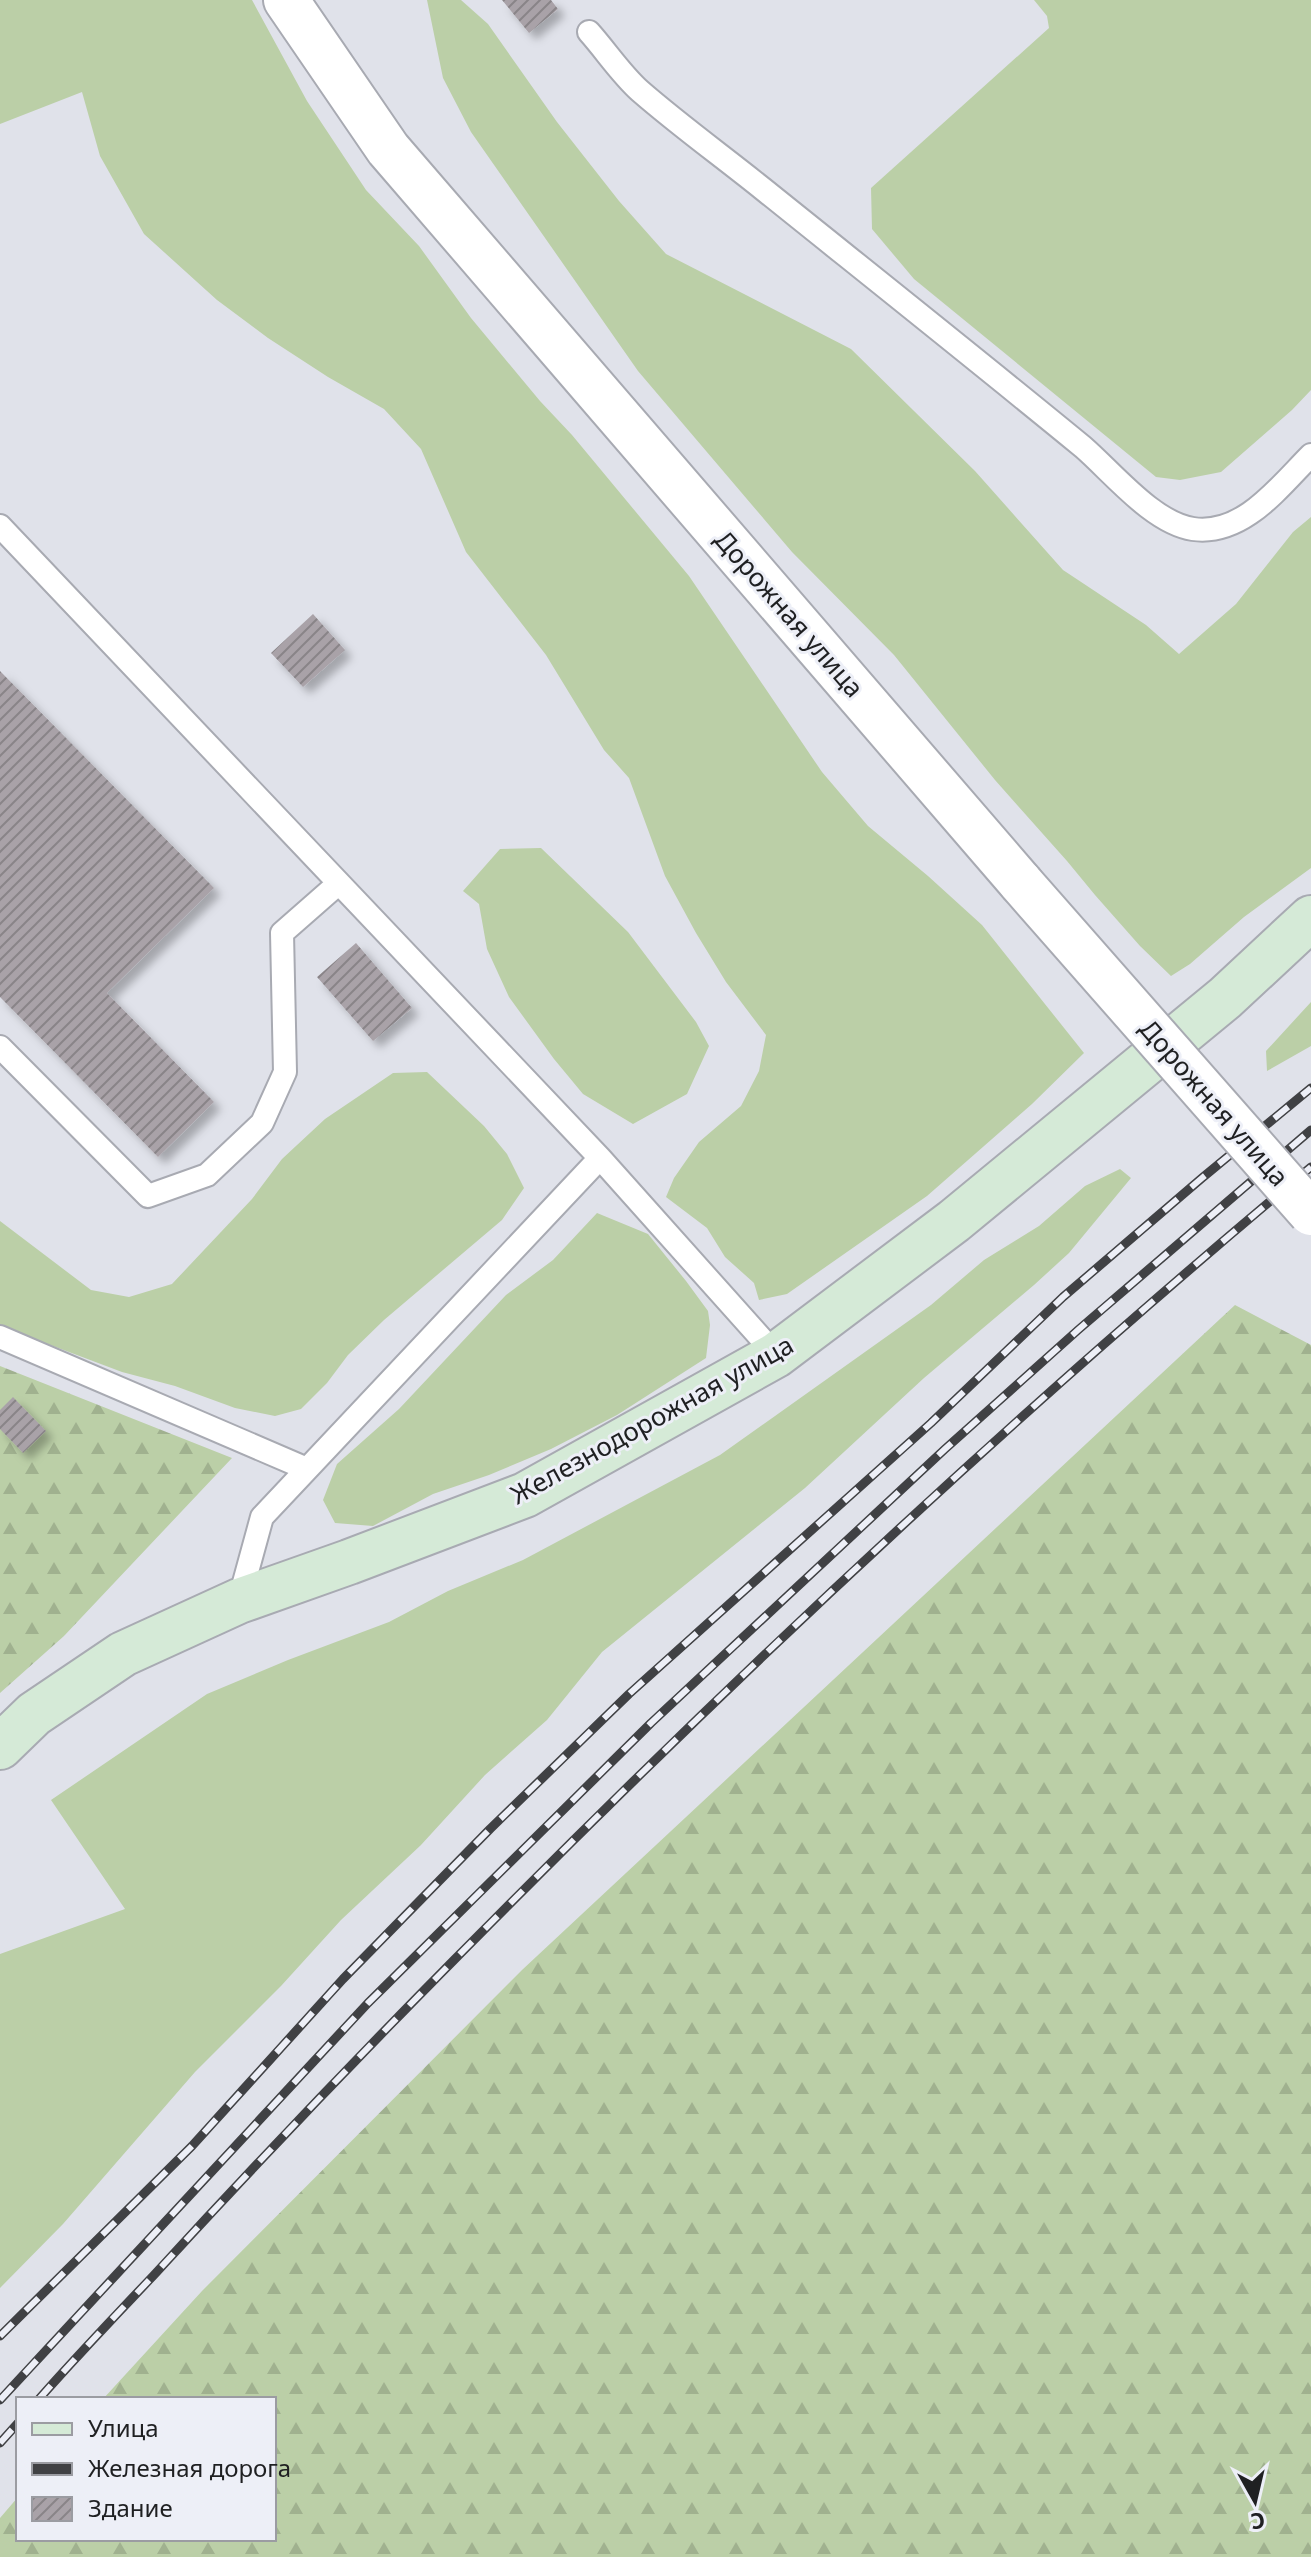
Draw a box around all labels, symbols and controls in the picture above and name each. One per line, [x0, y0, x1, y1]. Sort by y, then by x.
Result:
street label: Дорожная улица [707, 522, 872, 705]
street label: Дорожная улица [1132, 1011, 1297, 1194]
street label: Железнодорожная улица [504, 1326, 799, 1512]
legend [16, 2397, 276, 2541]
text: Улица [88, 2411, 159, 2444]
text: Железная дорога [88, 2451, 291, 2484]
north arrow [1215, 2461, 1295, 2541]
text: Здание [88, 2491, 173, 2524]
text: С [1249, 2506, 1267, 2538]

